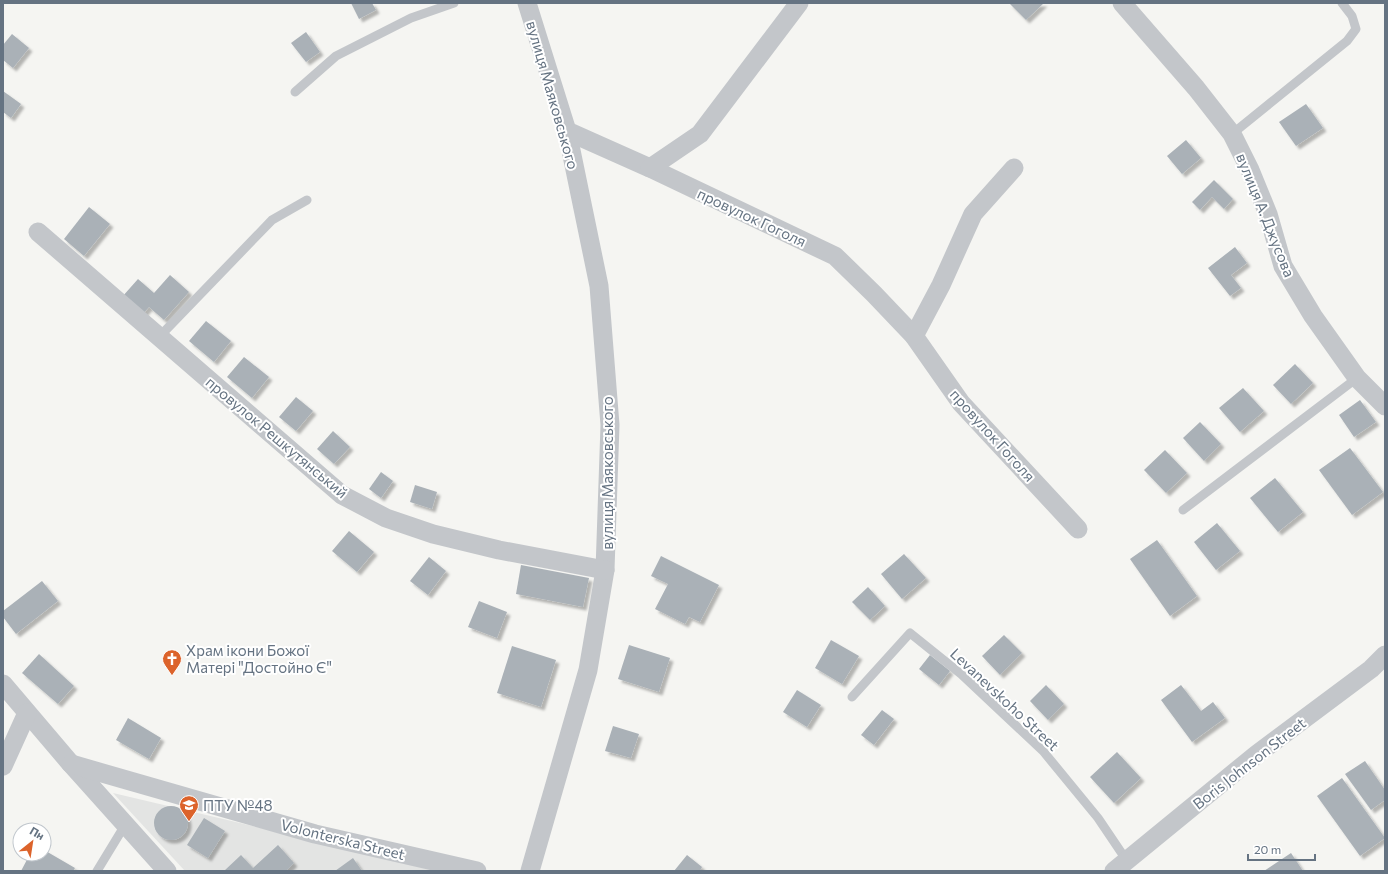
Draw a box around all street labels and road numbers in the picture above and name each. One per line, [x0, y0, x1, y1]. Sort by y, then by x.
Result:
street label: вулиця Маяковського [523, 19, 583, 171]
street label: вулиця А. Джусова [1233, 150, 1299, 280]
street label: провулок Гоголя [695, 184, 809, 250]
street label: провулок Решкутянський [203, 373, 351, 501]
street label: провулок Гоголя [947, 385, 1039, 485]
street label: вулиця Маяковського [598, 396, 616, 550]
street label: Levanevskoho Street [947, 644, 1063, 754]
street label: Boris Johnson Street [1189, 713, 1309, 813]
street label: Volonterska Street [279, 815, 407, 863]

